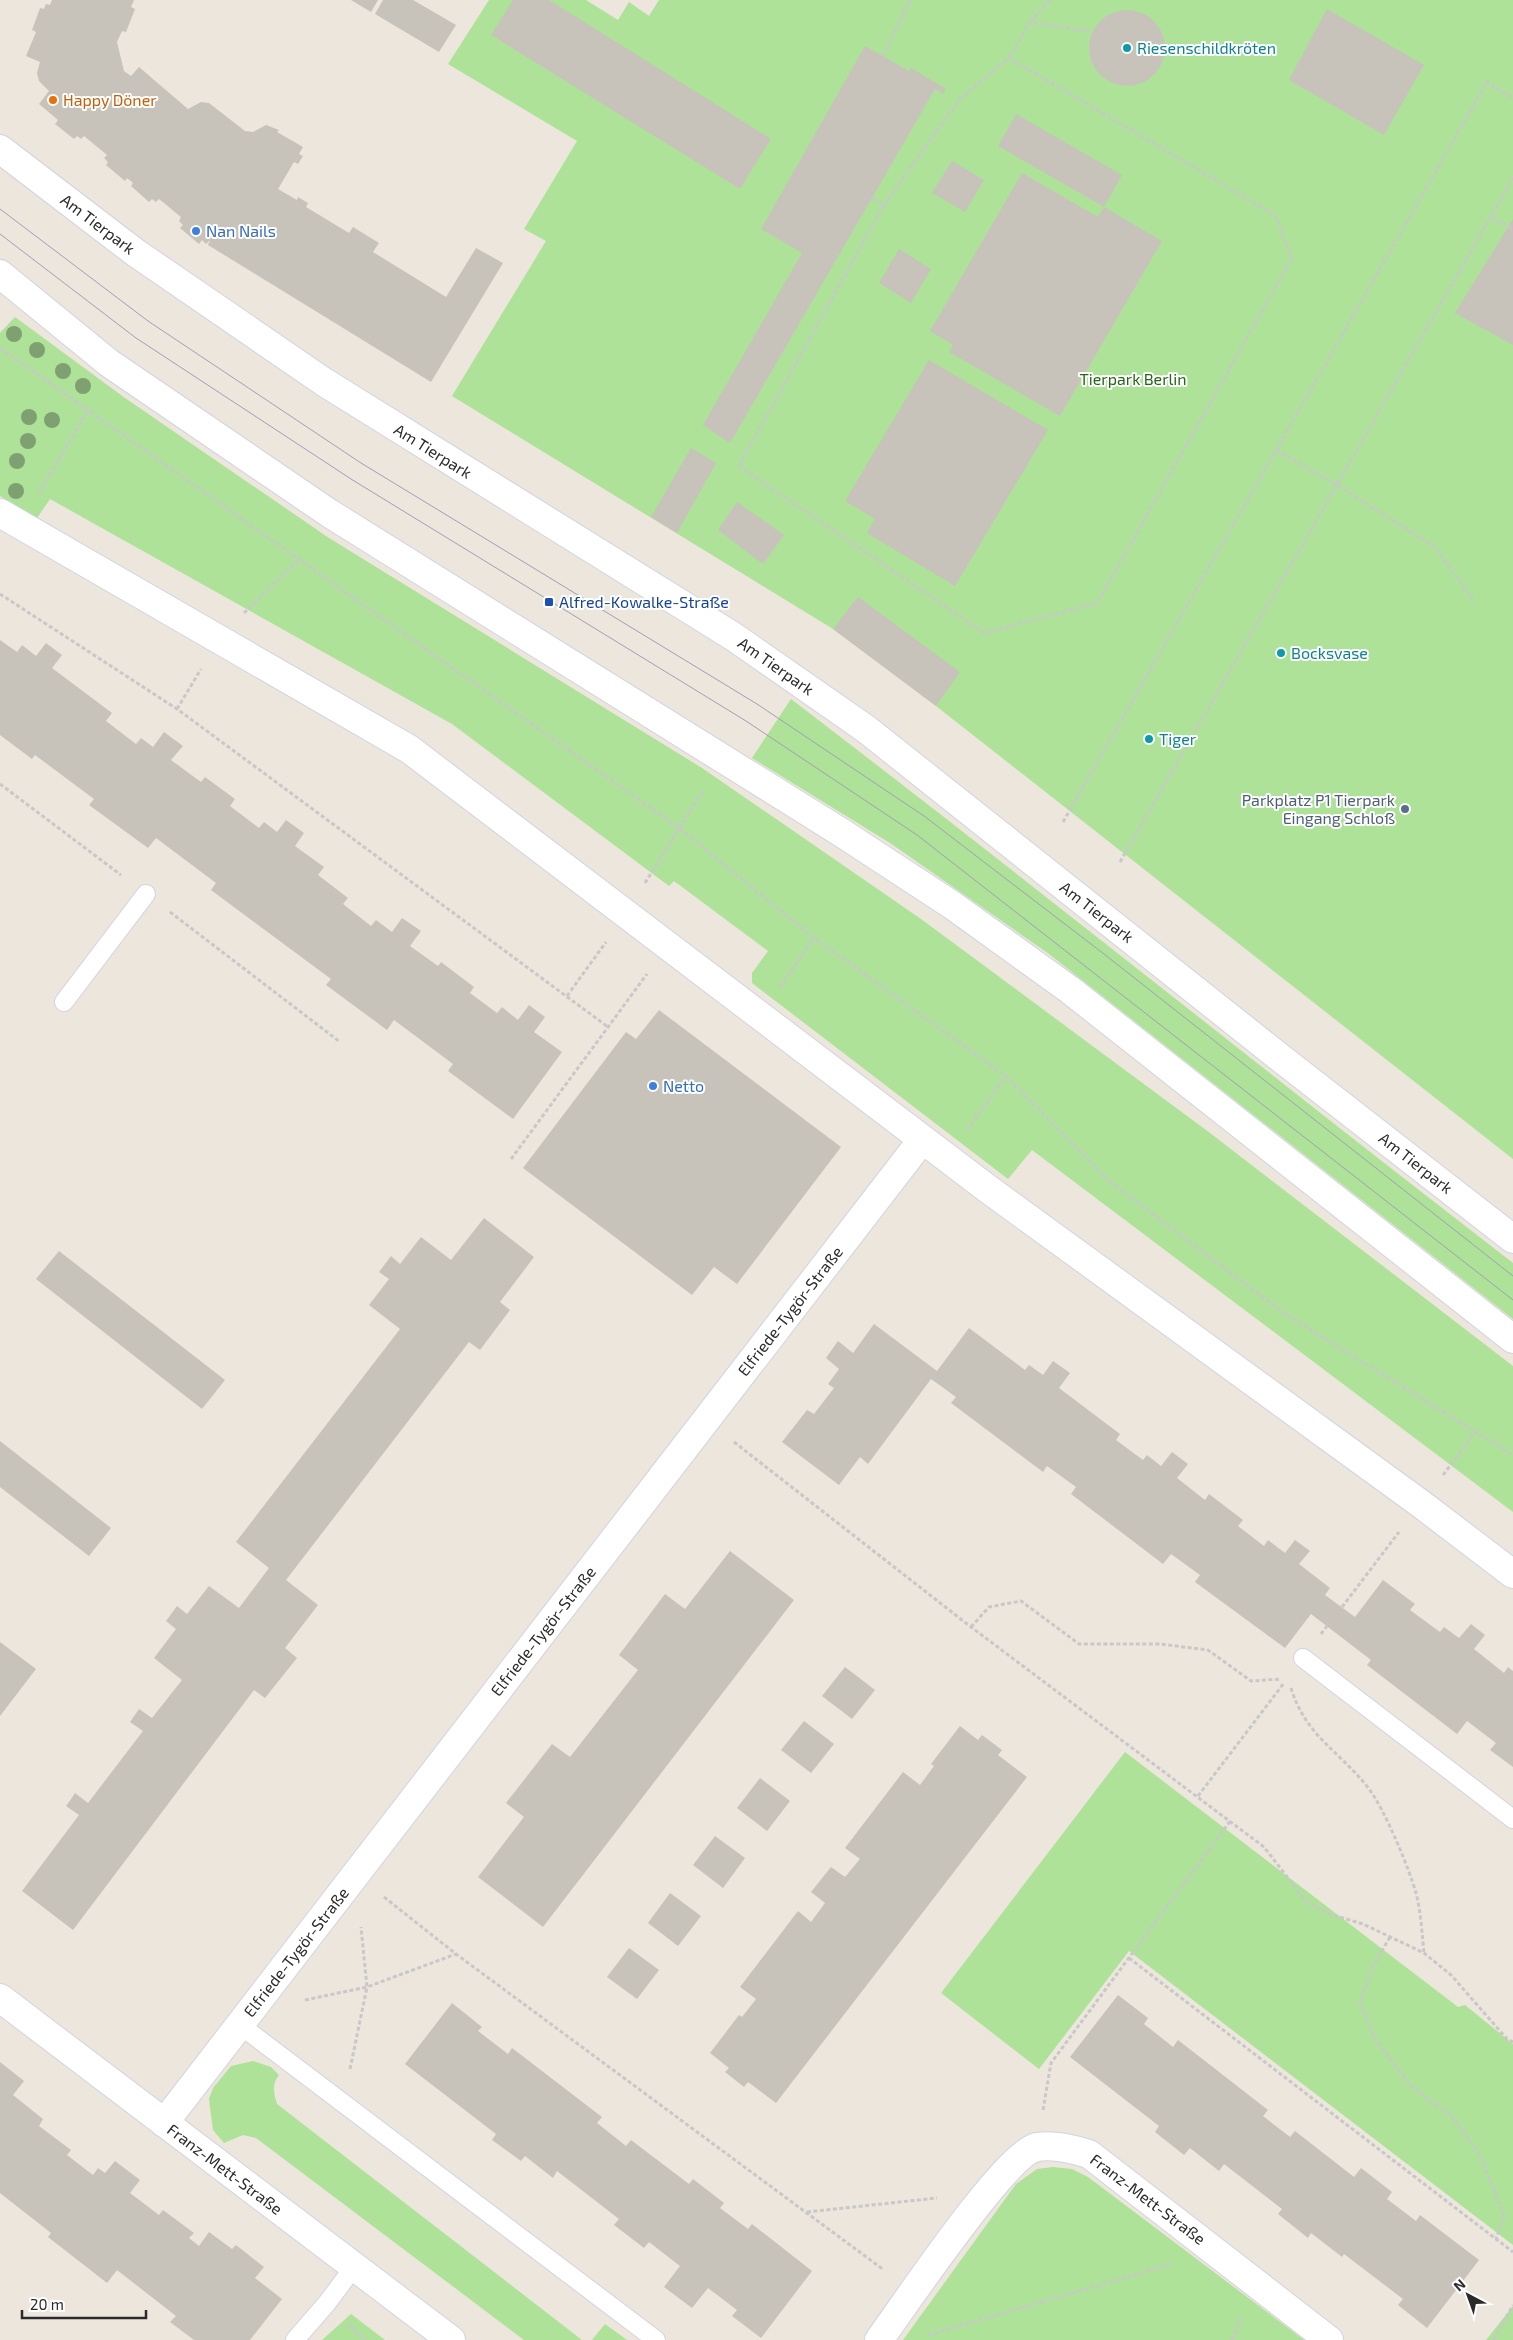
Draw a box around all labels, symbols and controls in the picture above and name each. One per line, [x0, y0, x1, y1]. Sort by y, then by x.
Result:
place label: Riesenschildkröten [1137, 38, 1276, 57]
marker: Riesenschildkröten [1121, 42, 1133, 54]
place label: Happy Döner [63, 90, 157, 109]
marker: Happy Döner [47, 94, 59, 106]
street label: Am Tierpark [57, 190, 139, 258]
place label: Nan Nails [206, 221, 276, 240]
marker: Nan Nails [190, 225, 202, 237]
park label: Tierpark Berlin [1079, 369, 1187, 388]
street label: Am Tierpark [391, 419, 476, 482]
place label: Alfred-Kowalke-Straße [559, 592, 729, 611]
marker: Alfred-Kowalke-Straße [543, 596, 555, 608]
street label: Am Tierpark [735, 633, 818, 699]
place label: Bocksvase [1291, 643, 1368, 662]
marker: Bocksvase [1275, 647, 1287, 659]
place label: Tiger [1159, 729, 1197, 748]
marker: Tiger [1143, 733, 1155, 745]
place label: Parkplatz P1 Tierpark Eingang Schloß [1242, 790, 1395, 827]
marker: Parkplatz P1 Tierpark Eingang Schloß [1399, 803, 1411, 815]
street label: Am Tierpark [1057, 877, 1138, 946]
place label: Netto [663, 1076, 704, 1095]
marker: Netto [647, 1080, 659, 1092]
street label: Am Tierpark [1376, 1128, 1457, 1197]
street label: Elfriede-Tygör-Straße [733, 1242, 846, 1379]
street label: Elfriede-Tygör-Straße [486, 1562, 599, 1699]
street label: Elfriede-Tygör-Straße [239, 1883, 352, 2020]
street label: Franz-Mett-Straße [164, 2119, 287, 2218]
street label: Franz-Mett-Straße [1087, 2149, 1210, 2248]
north arrow [1443, 2270, 1493, 2320]
text: N [1450, 2275, 1469, 2295]
scale bar [22, 2288, 146, 2320]
text: 20 m [30, 2295, 64, 2313]

